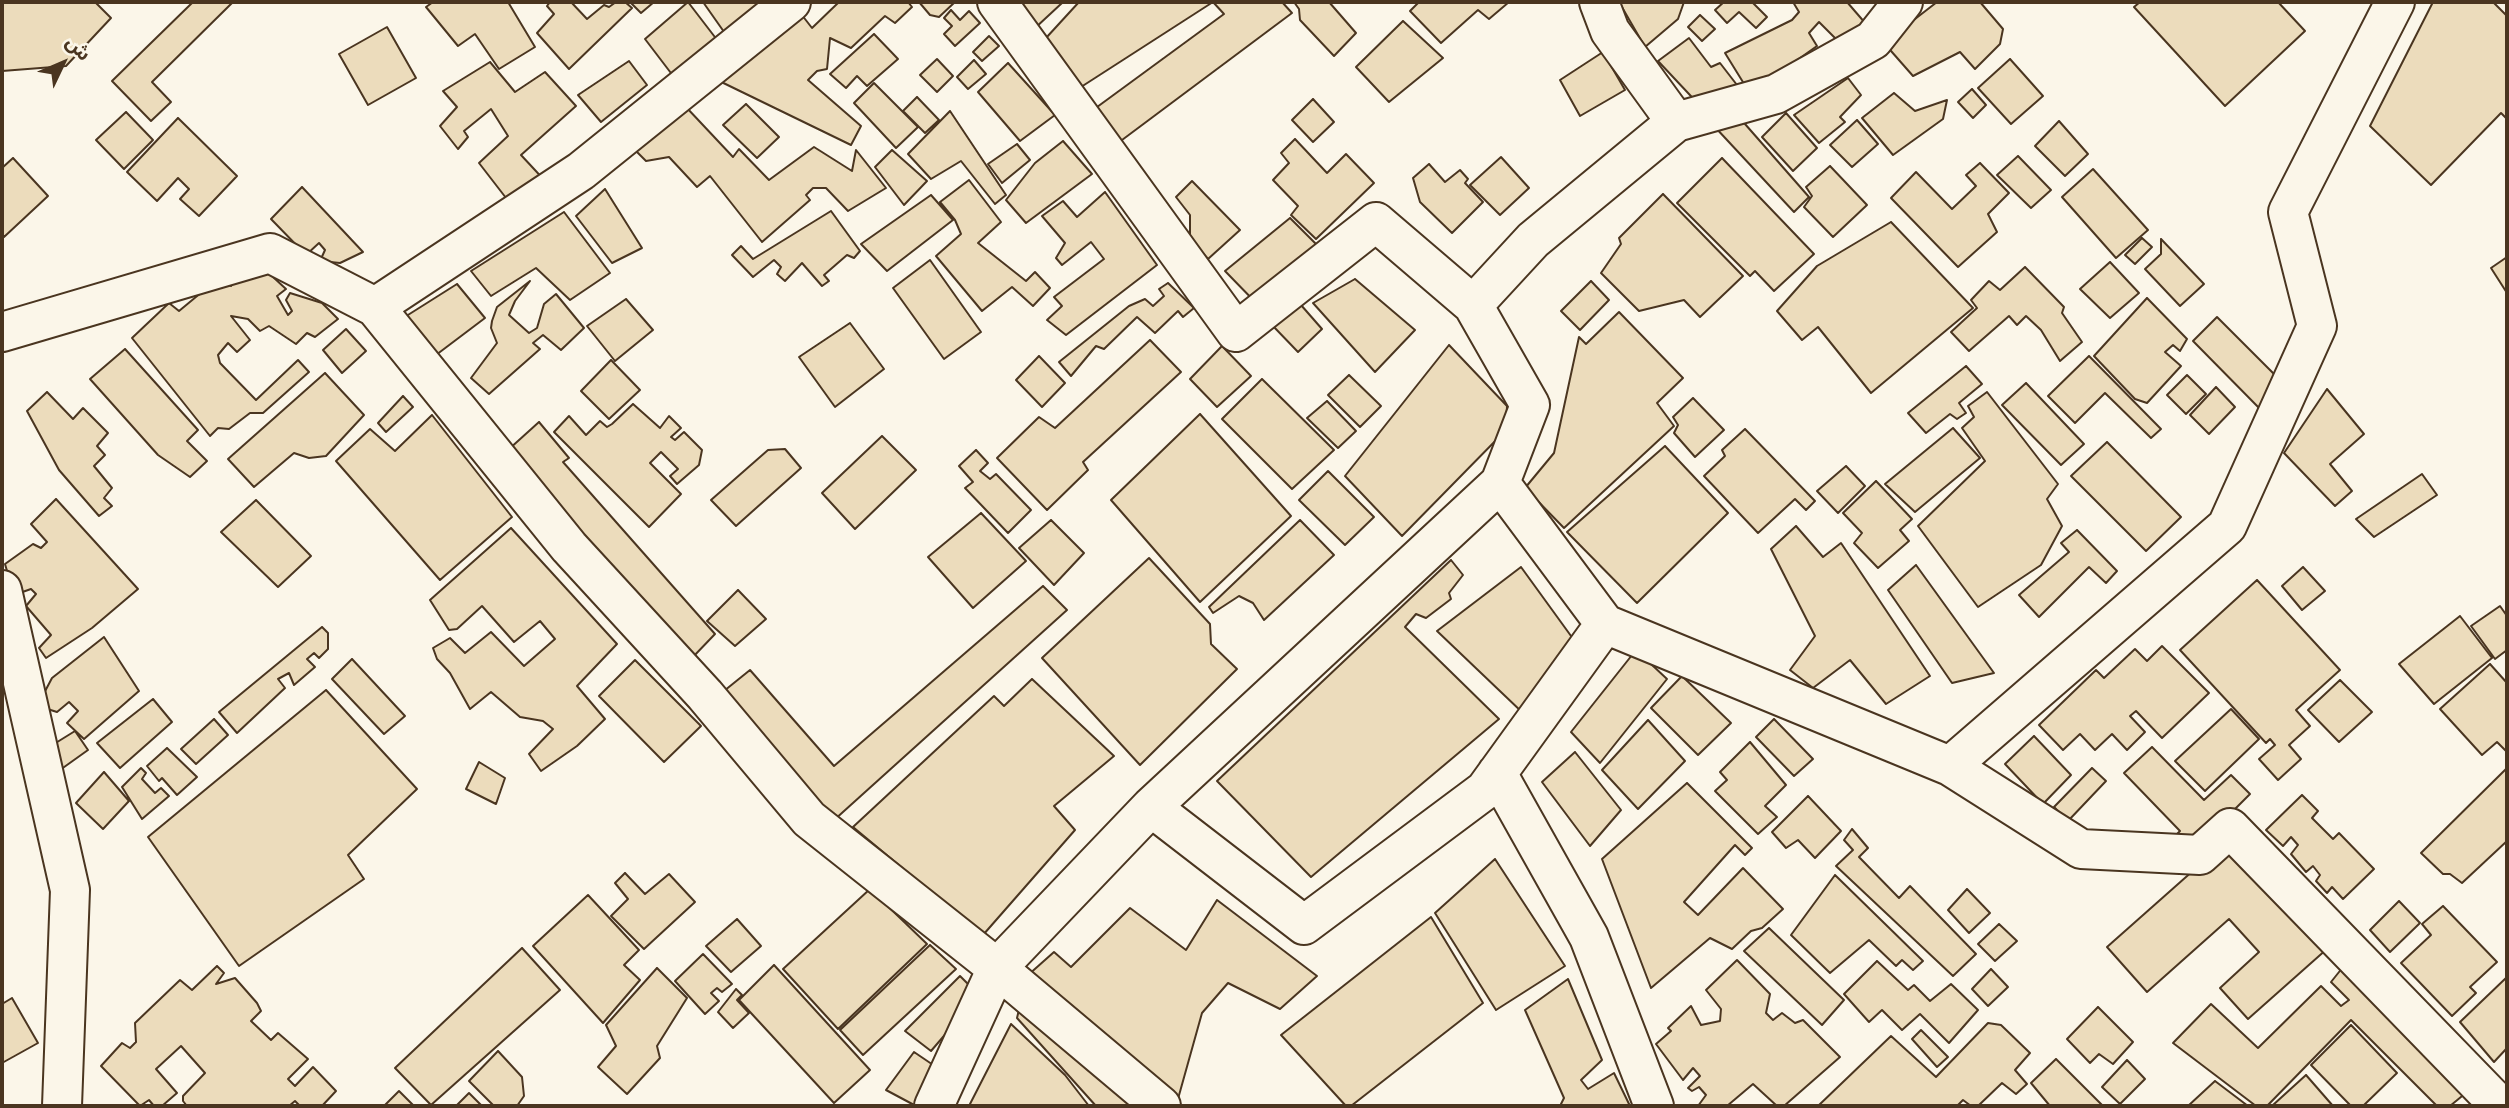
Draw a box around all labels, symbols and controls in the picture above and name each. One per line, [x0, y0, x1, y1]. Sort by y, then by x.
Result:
north arrow [28, 28, 98, 98]
text: ش [61, 31, 96, 65]

